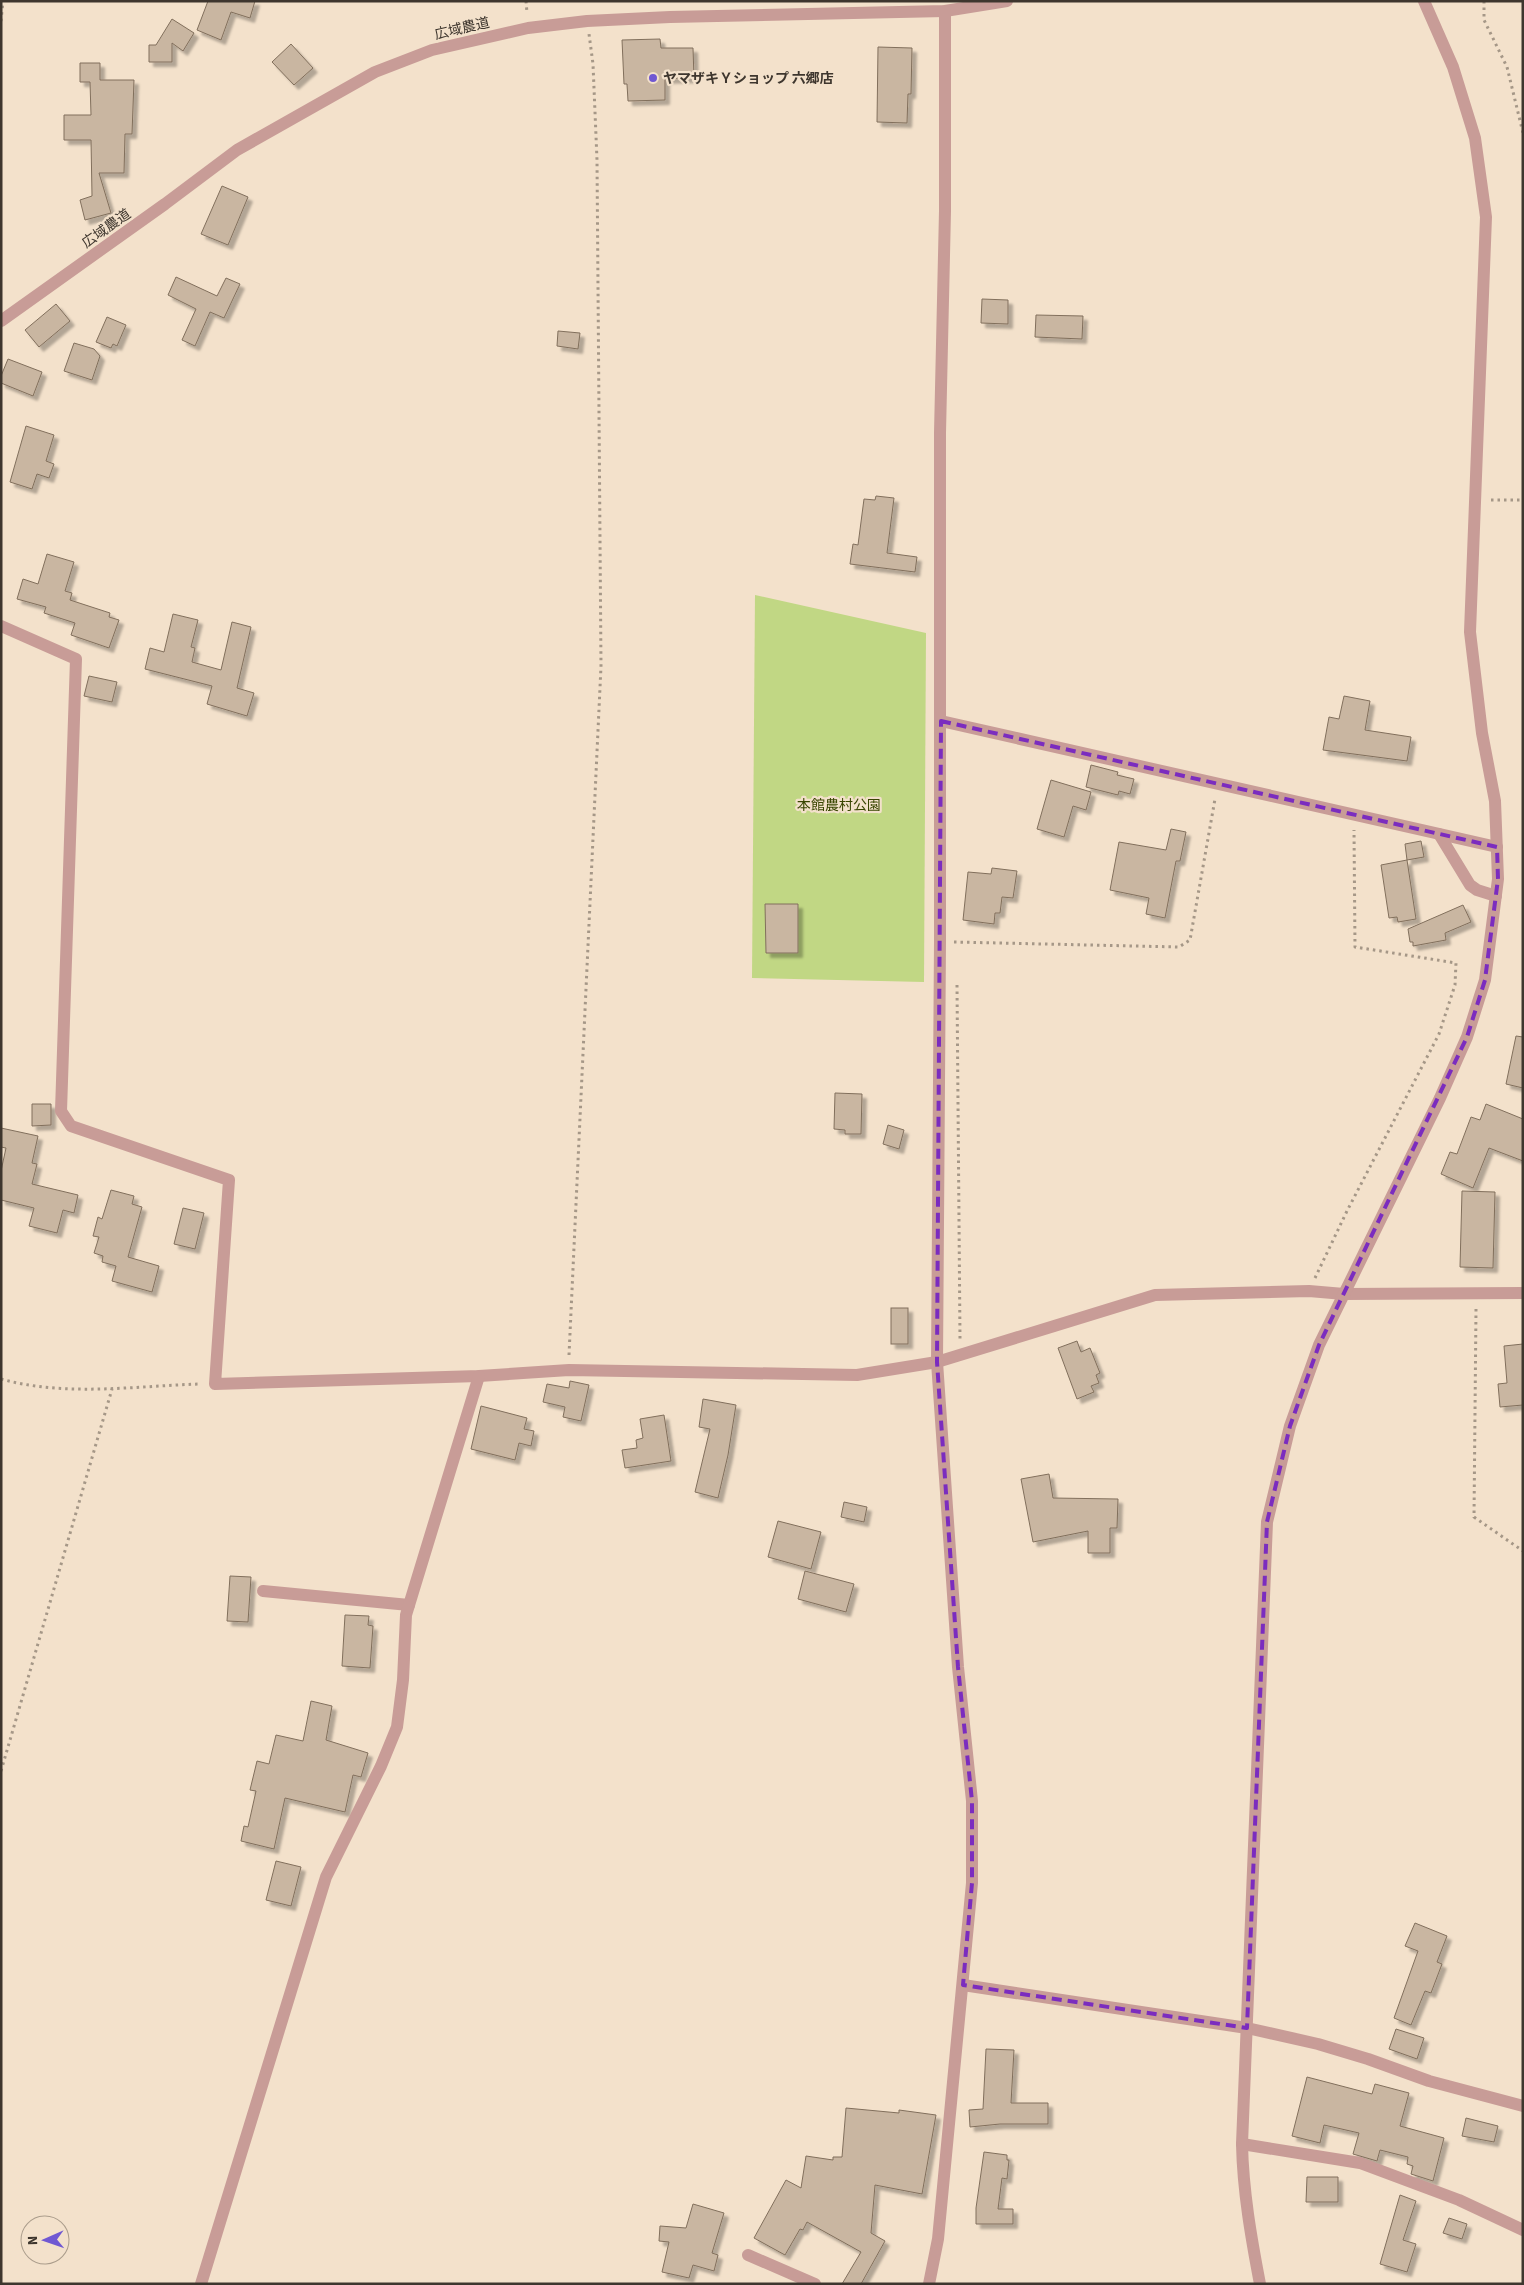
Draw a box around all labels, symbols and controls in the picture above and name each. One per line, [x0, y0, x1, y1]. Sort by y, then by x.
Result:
street label: 広域農道 [433, 13, 492, 45]
place label: ヤマザキＹショップ 六郷店 [663, 69, 834, 89]
marker: ヤマザキＹショップ 六郷店 [647, 72, 659, 84]
street label: 広域農道 [78, 205, 135, 253]
park label: 本館農村公園 [797, 796, 881, 816]
north arrow [20, 2215, 70, 2265]
text: N [23, 2235, 43, 2245]

